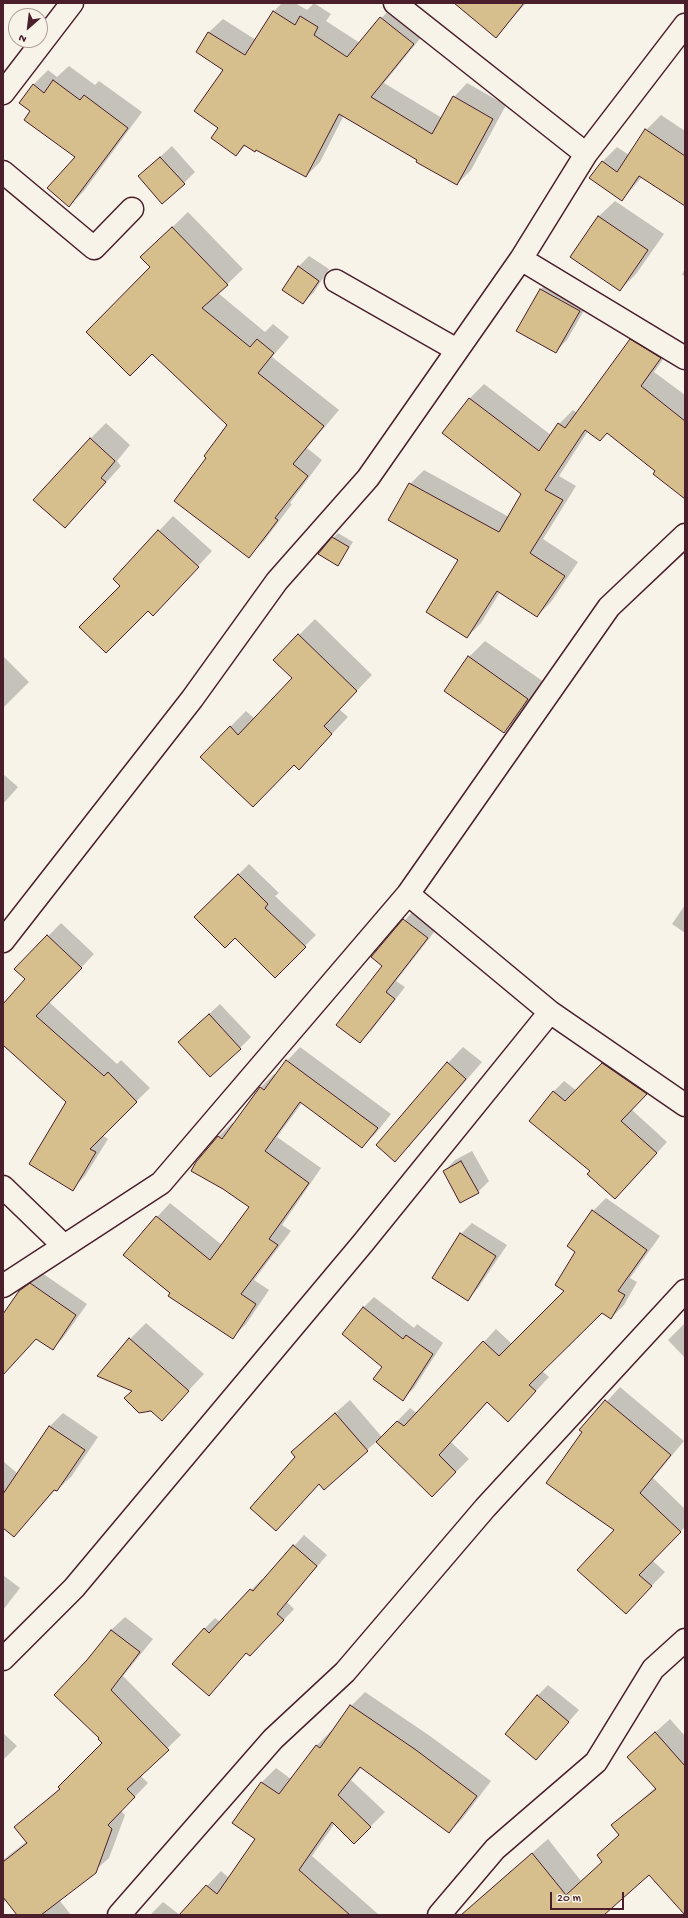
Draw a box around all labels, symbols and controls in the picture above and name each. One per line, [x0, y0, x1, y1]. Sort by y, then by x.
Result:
north arrow [8, 8, 48, 48]
text: N [17, 31, 29, 45]
scale bar [552, 1884, 626, 1910]
text: 20 m [557, 1892, 581, 1906]

